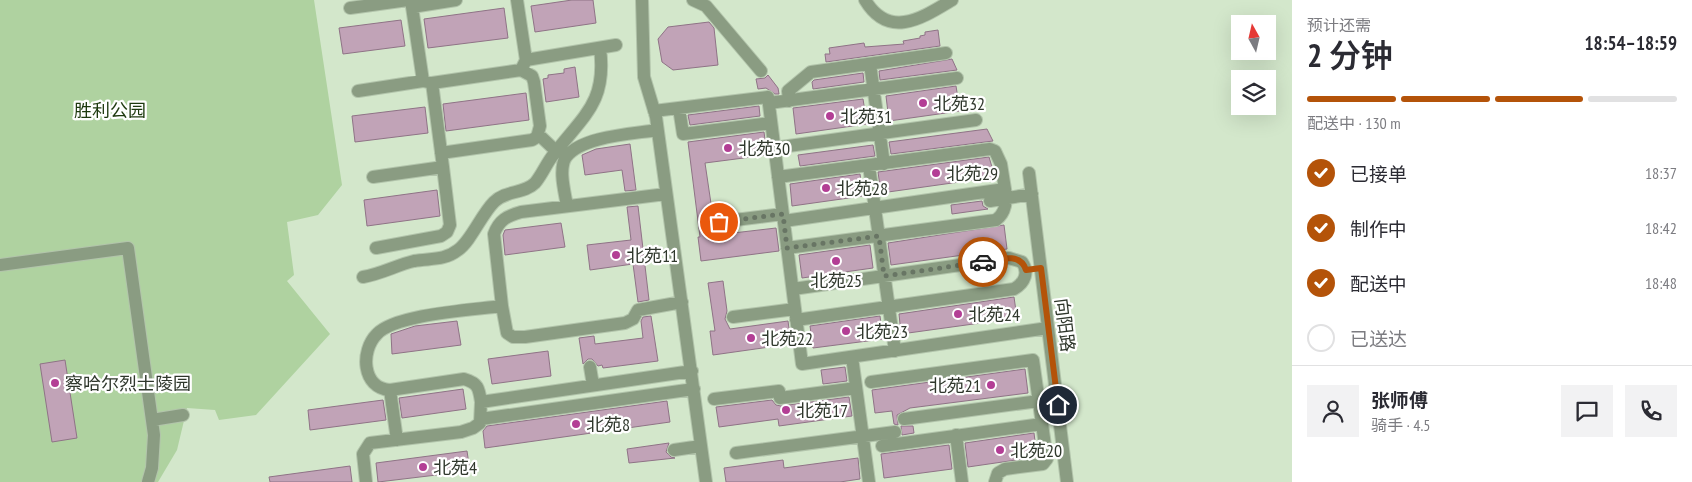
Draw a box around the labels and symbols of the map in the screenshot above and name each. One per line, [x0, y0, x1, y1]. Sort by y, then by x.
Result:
north arrow [1231, 15, 1276, 60]
place label: 北苑32 [933, 92, 985, 115]
marker: 北苑32 [917, 97, 929, 109]
park label: 胜利公园 [74, 99, 146, 122]
place label: 北苑31 [840, 105, 892, 128]
marker: 北苑31 [824, 110, 836, 122]
place label: 北苑30 [738, 137, 790, 160]
marker: 北苑30 [722, 142, 734, 154]
place label: 北苑29 [946, 162, 998, 185]
marker: 北苑29 [930, 167, 942, 179]
place label: 北苑28 [836, 177, 888, 200]
marker: 北苑28 [820, 182, 832, 194]
pin [698, 201, 740, 243]
courier [958, 237, 1008, 287]
place label: 北苑11 [626, 244, 678, 267]
marker: 北苑11 [610, 249, 622, 261]
marker: 北苑25 [830, 255, 842, 267]
place label: 北苑25 [810, 269, 862, 292]
street label: 向阳路 [1050, 297, 1080, 353]
place label: 北苑24 [968, 303, 1020, 326]
marker: 北苑24 [952, 308, 964, 320]
place label: 北苑23 [856, 320, 908, 343]
marker: 北苑23 [840, 325, 852, 337]
place label: 北苑22 [761, 327, 813, 350]
marker: 北苑22 [745, 332, 757, 344]
place label: 察哈尔烈士陵园 [65, 372, 191, 395]
place label: 北苑21 [929, 374, 981, 397]
marker: 察哈尔烈士陵园 [49, 377, 61, 389]
marker: 北苑21 [985, 379, 997, 391]
pin [1037, 384, 1079, 426]
place label: 北苑17 [796, 399, 848, 422]
marker: 北苑17 [780, 404, 792, 416]
place label: 北苑8 [586, 413, 630, 436]
marker: 北苑8 [570, 418, 582, 430]
place label: 北苑20 [1010, 439, 1062, 462]
marker: 北苑20 [994, 444, 1006, 456]
place label: 北苑4 [433, 456, 477, 479]
marker: 北苑4 [417, 461, 429, 473]

